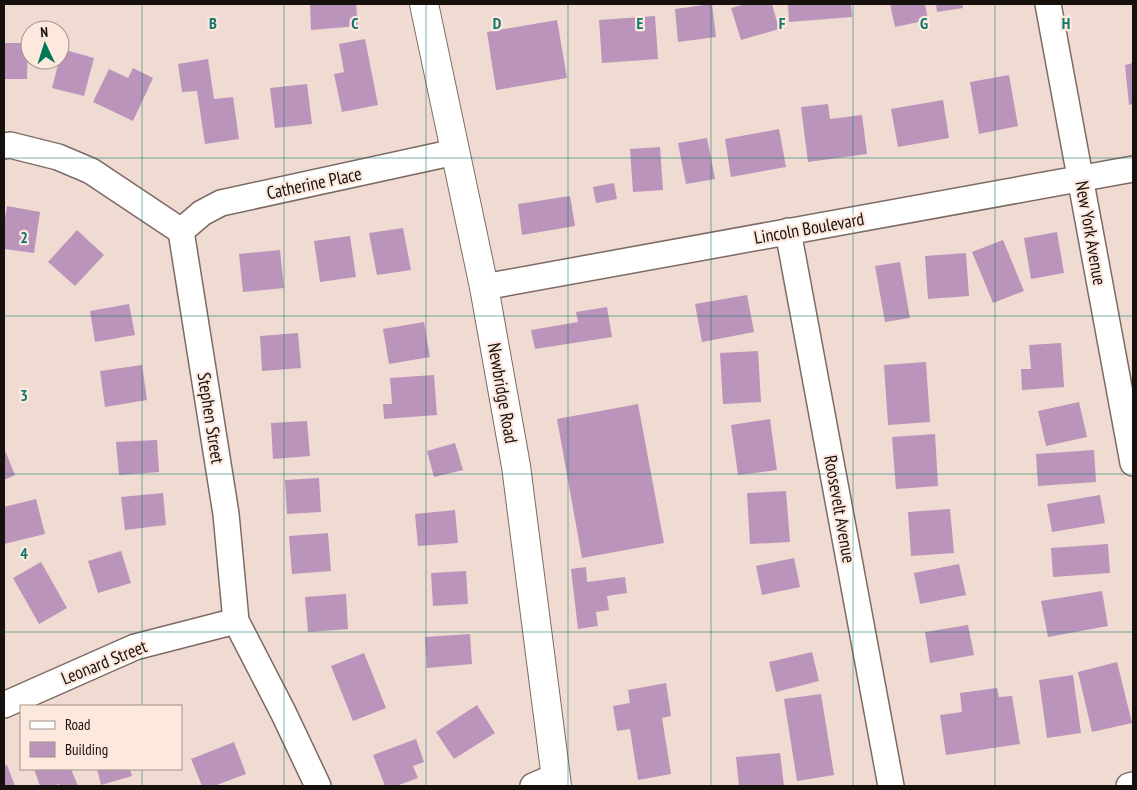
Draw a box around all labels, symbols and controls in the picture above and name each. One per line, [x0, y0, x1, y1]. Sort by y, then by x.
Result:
text: B [209, 13, 217, 33]
text: C [351, 13, 359, 33]
text: D [493, 13, 502, 33]
text: E [637, 13, 644, 33]
text: F [779, 13, 786, 33]
text: G [920, 13, 928, 33]
text: H [1062, 13, 1070, 33]
north arrow [20, 20, 70, 70]
text: N [40, 23, 48, 41]
street label: Catherine Place [264, 162, 364, 204]
street label: New York Avenue [1071, 179, 1111, 287]
street label: Lincoln Boulevard [752, 207, 866, 249]
text: 2 [20, 227, 28, 247]
street label: Newbridge Road [483, 341, 523, 445]
street label: Stephen Street [192, 371, 230, 465]
text: 3 [20, 385, 28, 405]
street label: Roosevelt Avenue [819, 453, 861, 565]
text: 4 [20, 543, 28, 563]
street label: Leonard Street [58, 634, 150, 690]
legend [20, 705, 182, 770]
text: Road [65, 715, 91, 734]
text: Building [65, 740, 108, 759]

